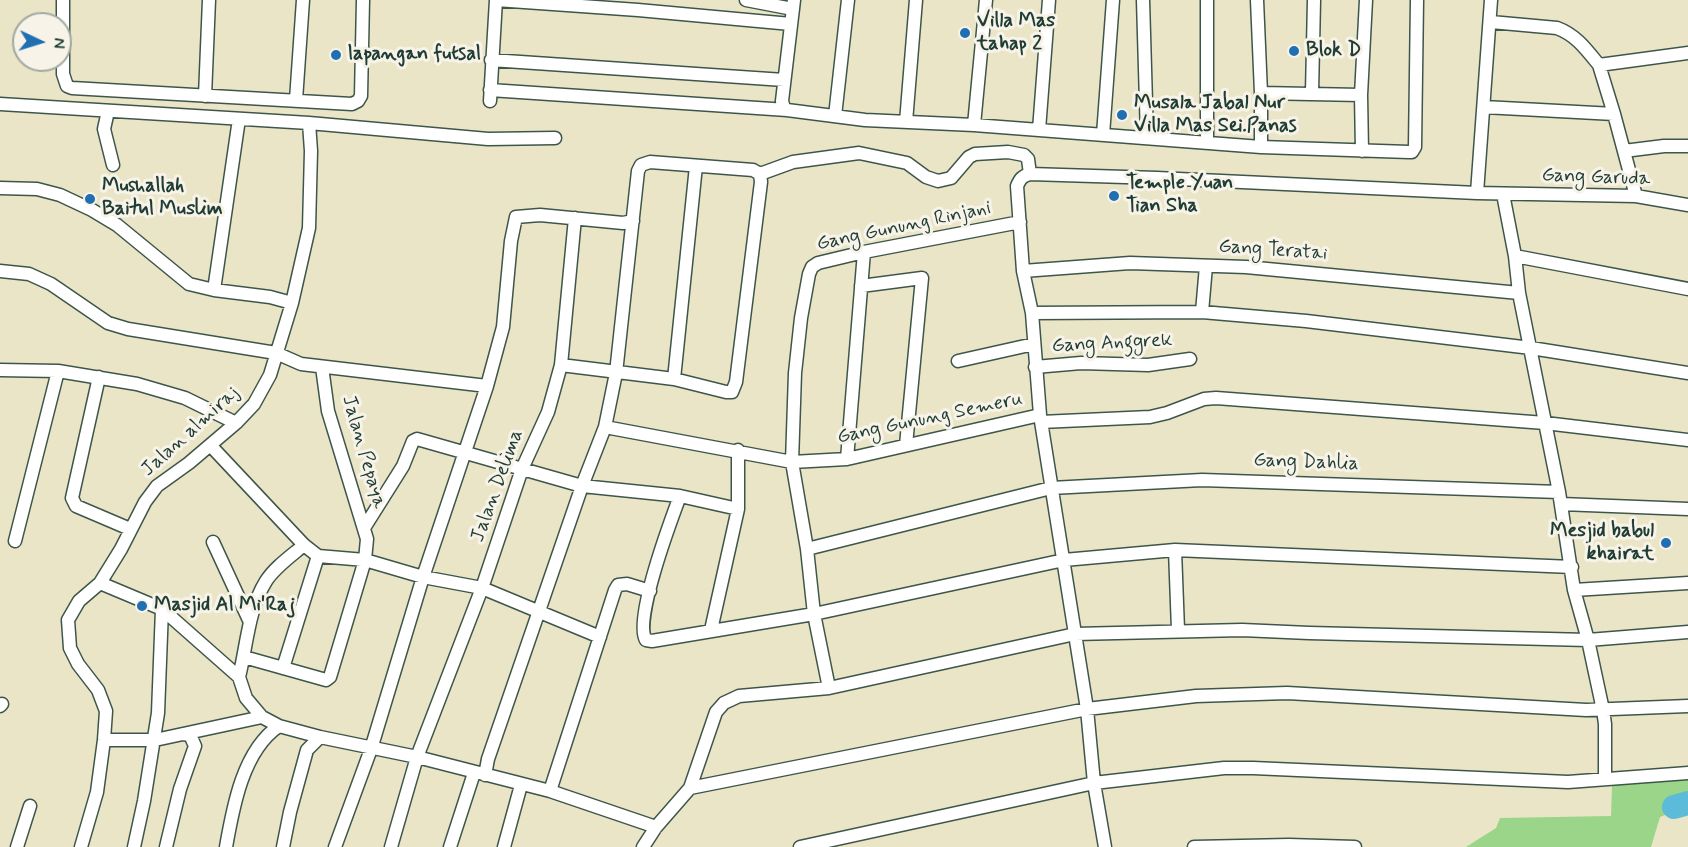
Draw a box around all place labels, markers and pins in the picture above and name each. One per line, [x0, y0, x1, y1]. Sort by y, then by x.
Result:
place label: Villa Mas tahap 2 [977, 10, 1055, 57]
marker: Villa Mas tahap 2 [958, 26, 972, 40]
place label: Blok D [1306, 39, 1361, 63]
place label: lapangan futsal [348, 43, 481, 67]
marker: Blok D [1287, 44, 1301, 58]
marker: lapangan futsal [329, 48, 343, 62]
place label: Musala Jabal Nur Villa Mas Sei.Panas [1134, 92, 1297, 139]
marker: Musala Jabal Nur Villa Mas Sei.Panas [1115, 108, 1129, 122]
place label: Temple Yuan Tian Sha [1126, 172, 1233, 219]
place label: Mushallah Baitul Muslim [102, 175, 223, 222]
marker: Temple Yuan Tian Sha [1107, 189, 1121, 203]
marker: Mushallah Baitul Muslim [83, 192, 97, 206]
place label: Mesjid babul khairat [1550, 520, 1654, 567]
marker: Mesjid babul khairat [1659, 536, 1673, 550]
place label: Masjid Al Mi'Raj [154, 594, 295, 618]
marker: Masjid Al Mi'Raj [135, 599, 149, 613]

